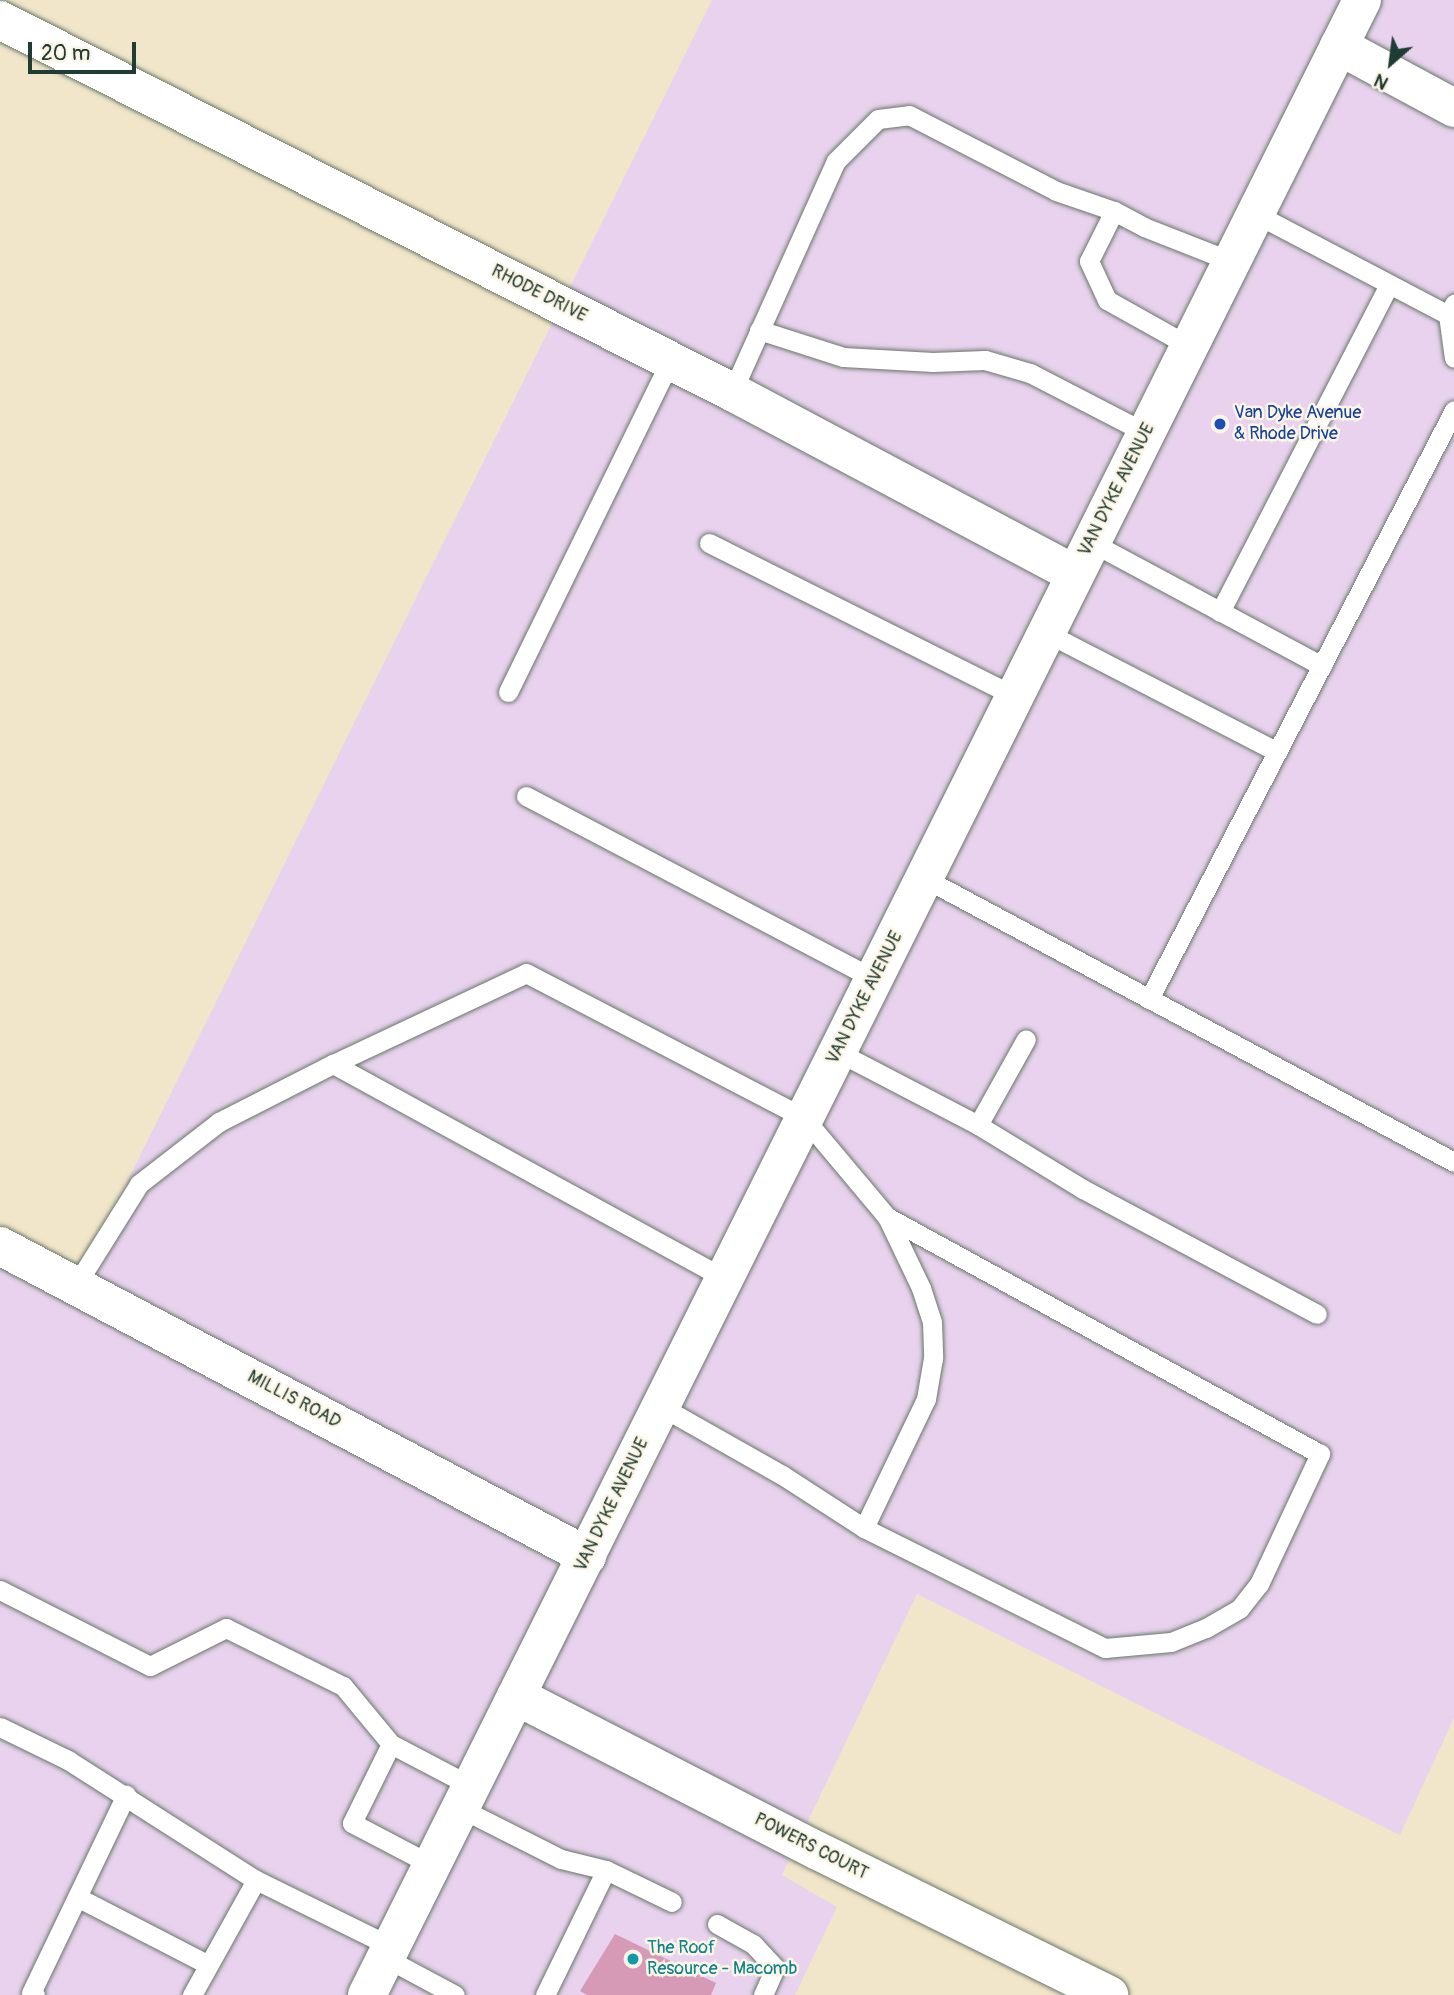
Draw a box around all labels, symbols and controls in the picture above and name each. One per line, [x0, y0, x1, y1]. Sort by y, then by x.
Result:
scale bar [32, 28, 140, 72]
north arrow [1356, 28, 1426, 98]
text: 20 m [41, 40, 90, 67]
text: N [1370, 68, 1392, 95]
street label: RHODE DRIVE [487, 261, 591, 327]
place label: Van Dyke Avenue & Rhode Drive [1234, 403, 1361, 446]
marker: Van Dyke Avenue & Rhode Drive [1212, 416, 1228, 432]
street label: VAN DYKE AVENUE [1074, 420, 1160, 560]
street label: VAN DYKE AVENUE [822, 928, 908, 1068]
street label: MILLIS ROAD [244, 1366, 344, 1434]
street label: VAN DYKE AVENUE [570, 1435, 654, 1575]
street label: POWERS COURT [750, 1809, 872, 1885]
place label: The Roof Resource - Macomb [647, 1938, 797, 1980]
marker: The Roof Resource - Macomb [625, 1951, 641, 1967]

